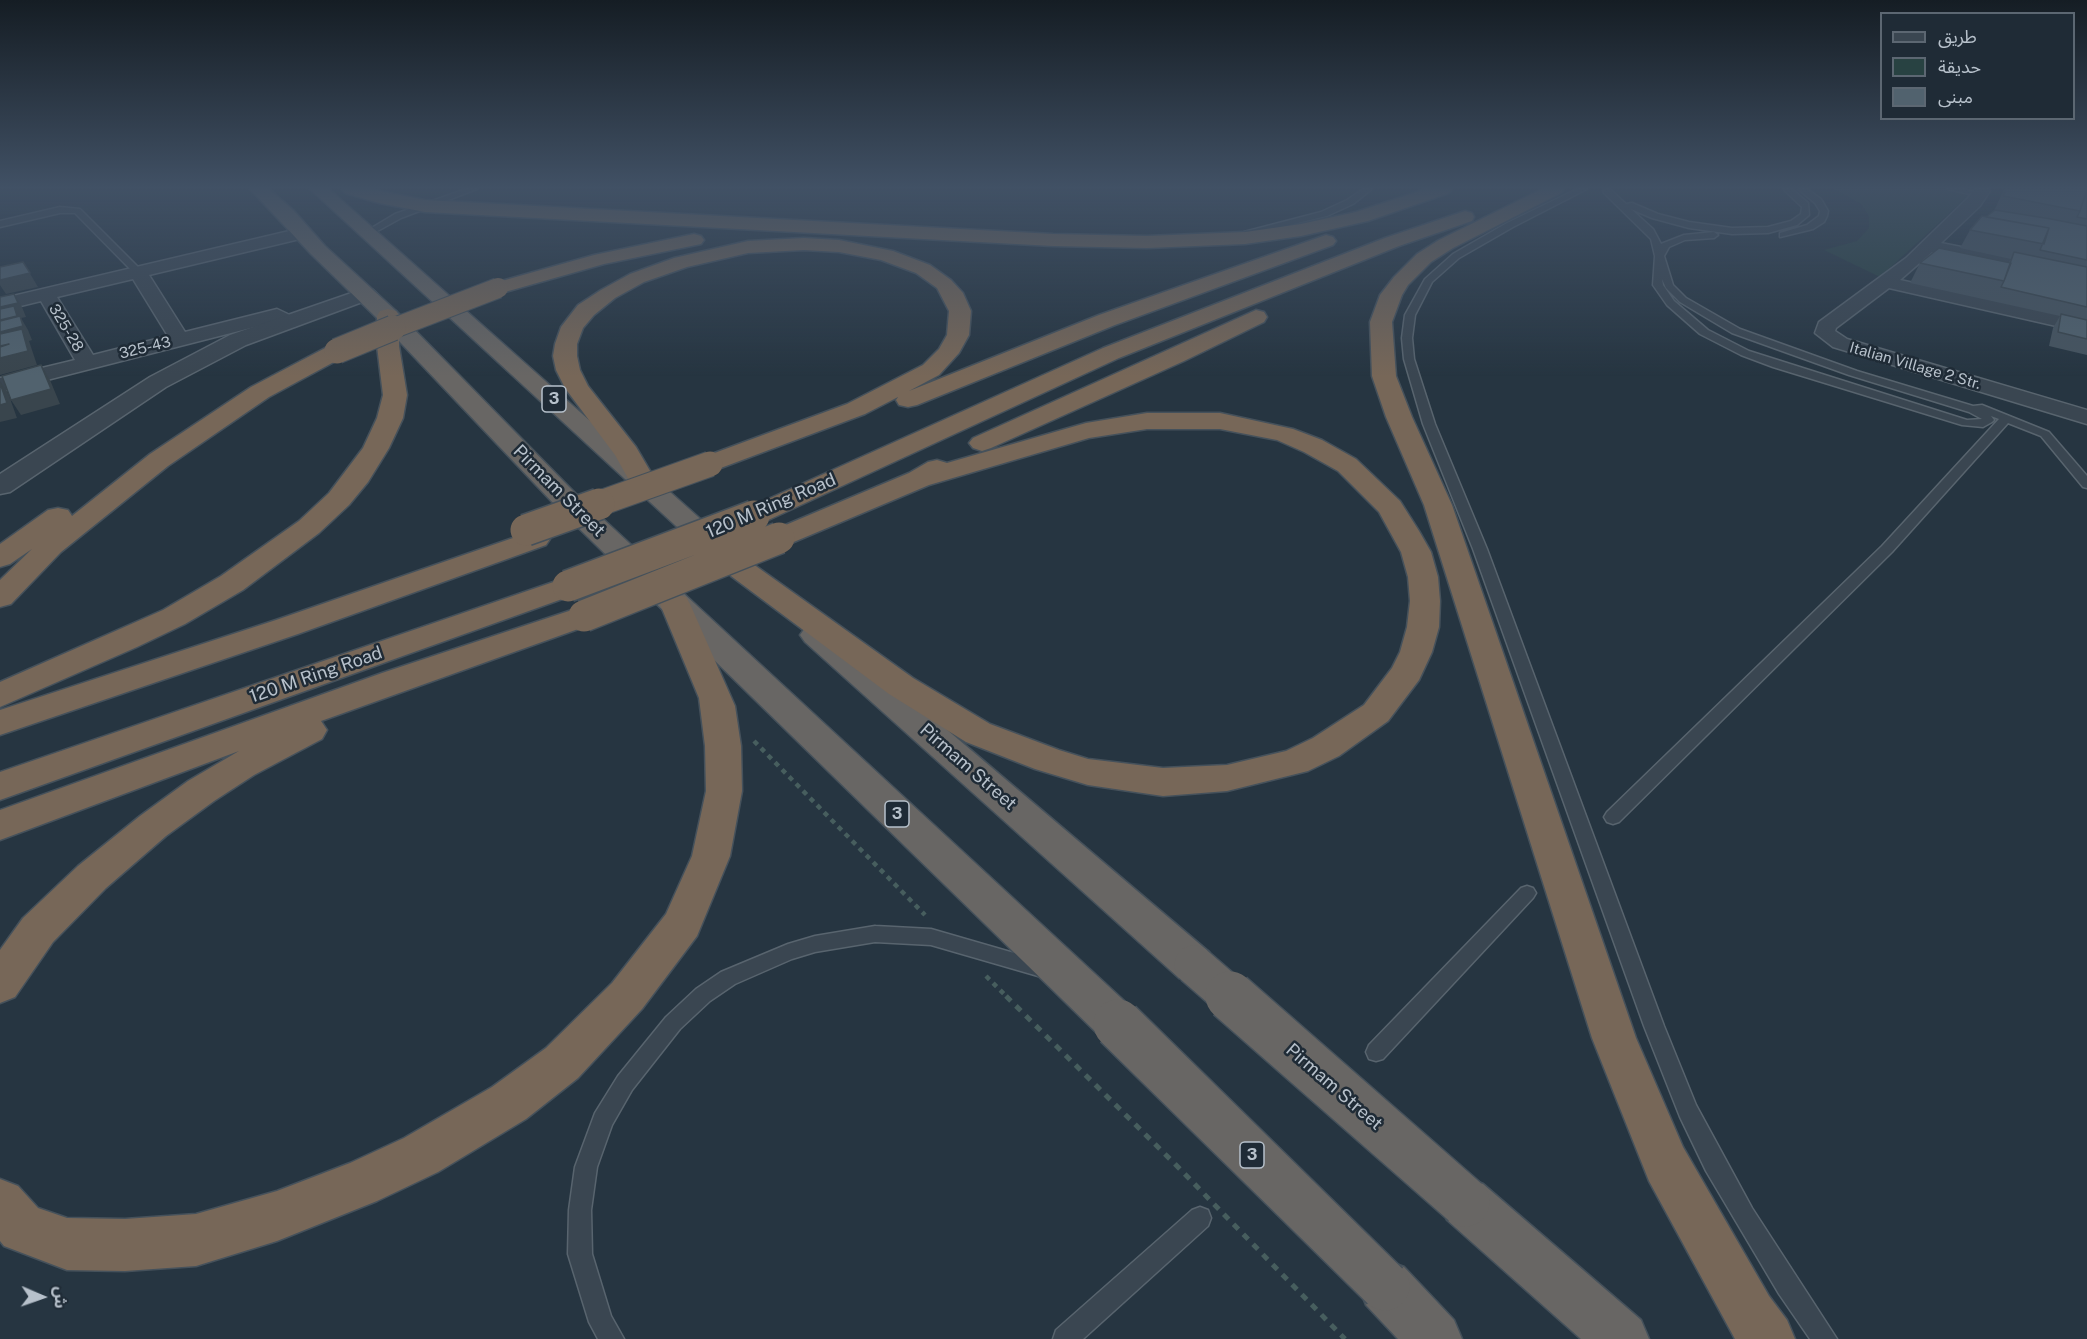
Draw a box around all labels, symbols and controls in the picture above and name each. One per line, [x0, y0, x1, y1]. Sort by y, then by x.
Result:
legend [1880, 12, 2075, 120]
text: طريق [1938, 26, 1977, 47]
text: حديقة [1938, 56, 1981, 77]
text: مبنى [1938, 86, 1973, 107]
street label: 325-28 [45, 301, 87, 355]
street label: 325-43 [117, 333, 173, 363]
street label: Italian Village 2 Str. [1847, 339, 1983, 393]
road number: 3 [542, 386, 566, 412]
street label: Pirmam Street [509, 441, 609, 541]
street label: 120 M Ring Road [703, 469, 839, 543]
street label: 120 M Ring Road [247, 642, 385, 708]
street label: Pirmam Street [915, 719, 1021, 815]
road number: 3 [885, 801, 909, 827]
street label: Pirmam Street [1281, 1039, 1387, 1135]
road number: 3 [1240, 1142, 1264, 1168]
north arrow [12, 1267, 72, 1327]
text: ش [51, 1286, 70, 1309]

